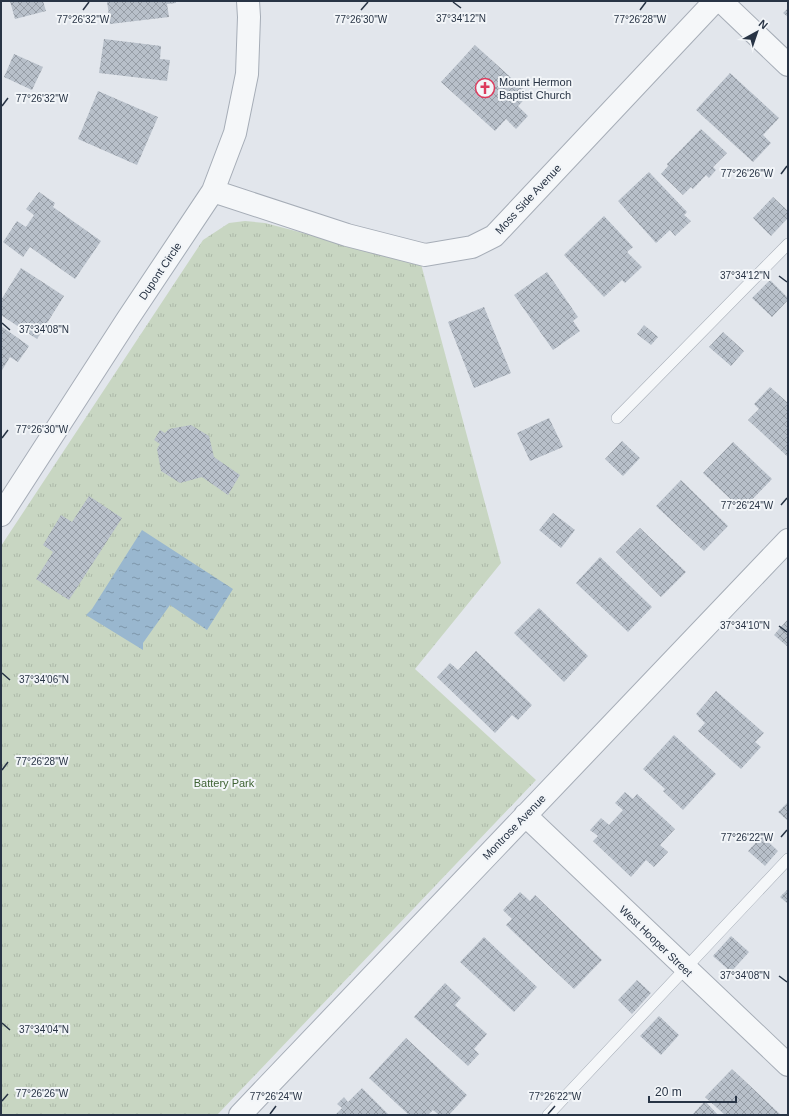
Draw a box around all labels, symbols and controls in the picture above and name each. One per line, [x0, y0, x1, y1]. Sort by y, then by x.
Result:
north arrow [737, 12, 777, 52]
text: 37°34'12"N [436, 13, 486, 24]
text: 77°26'32"W [57, 14, 110, 25]
text: 77°26'30"W [335, 14, 388, 25]
text: 77°26'28"W [614, 14, 667, 25]
text: N [757, 17, 770, 32]
place label: Mount Hermon Baptist Church [499, 76, 572, 101]
church icon: Mount Hermon Baptist Church [474, 77, 496, 99]
text: 77°26'32"W [16, 93, 69, 104]
street label: Moss Side Avenue [493, 162, 563, 236]
text: 77°26'26"W [721, 168, 774, 179]
street label: Dupont Circle [136, 240, 184, 302]
text: 37°34'12"N [720, 270, 770, 281]
text: 37°34'08"N [19, 324, 69, 335]
text: 77°26'30"W [16, 424, 69, 435]
text: 77°26'24"W [721, 500, 774, 511]
text: 37°34'10"N [720, 620, 770, 631]
text: 37°34'06"N [19, 674, 69, 685]
text: 77°26'28"W [16, 756, 69, 767]
park label: Battery Park [194, 777, 255, 789]
street label: Montrose Avenue [480, 792, 548, 862]
text: 77°26'22"W [721, 832, 774, 843]
street label: West Hooper Street [617, 903, 695, 979]
text: 37°34'08"N [720, 970, 770, 981]
text: 37°34'04"N [19, 1024, 69, 1035]
scale bar [649, 1078, 736, 1104]
text: 20 m [655, 1085, 682, 1099]
text: 77°26'26"W [16, 1088, 69, 1099]
text: 77°26'24"W [250, 1091, 303, 1102]
text: 77°26'22"W [529, 1091, 582, 1102]

